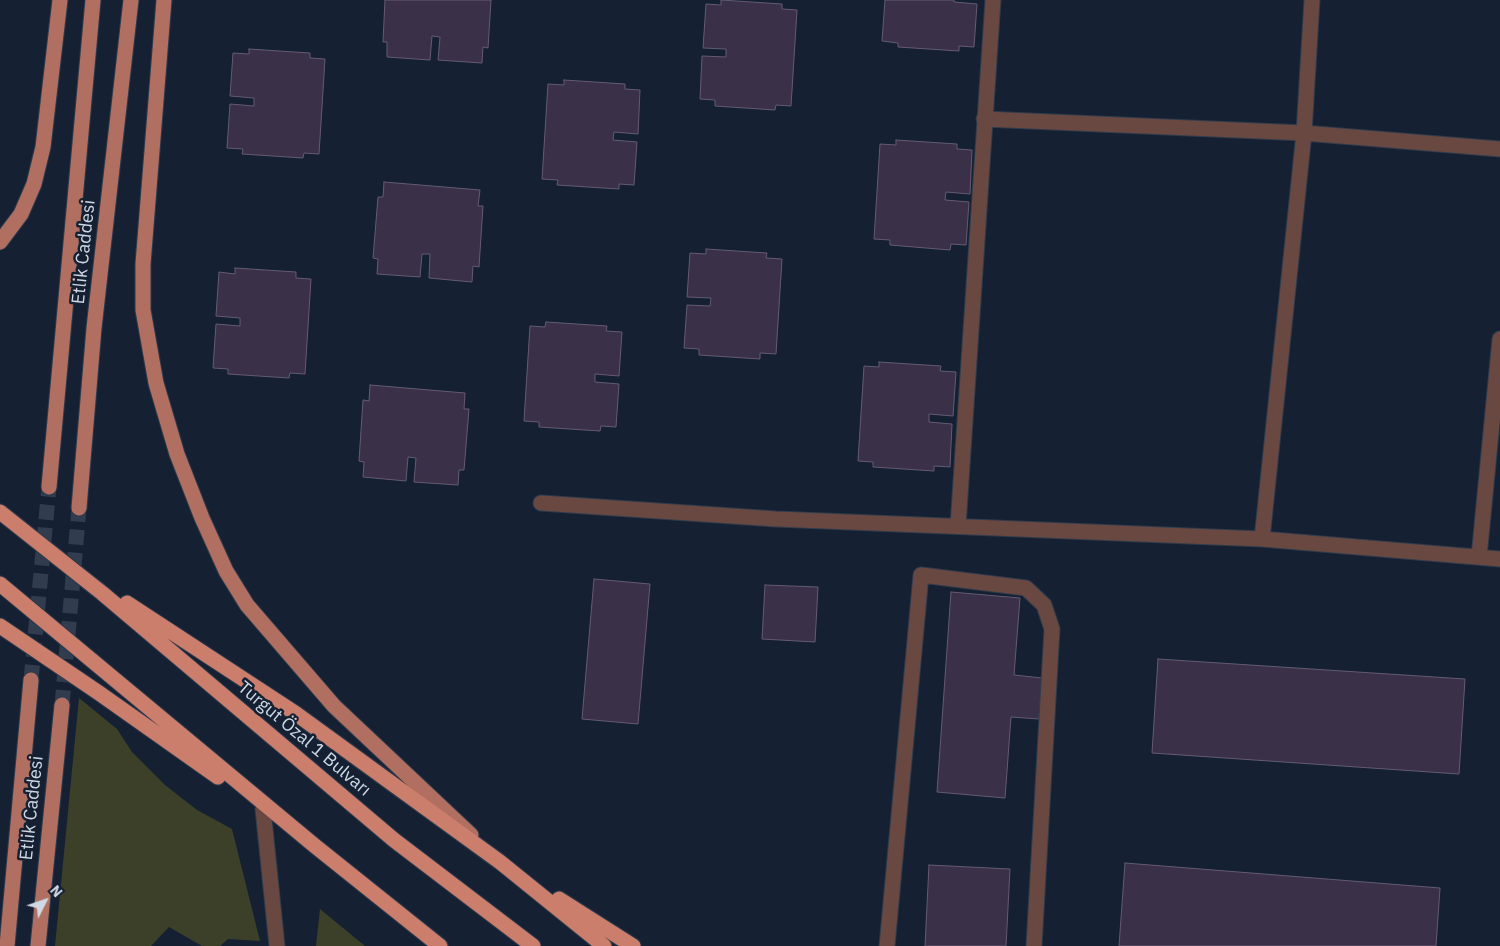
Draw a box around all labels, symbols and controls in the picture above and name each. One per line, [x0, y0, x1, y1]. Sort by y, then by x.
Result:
street label: Etlik Caddesi [68, 199, 100, 305]
street label: Turgut Özal 1 Bulvarı [233, 677, 375, 801]
street label: Etlik Caddesi [16, 755, 48, 861]
north arrow [20, 876, 70, 926]
text: N [46, 881, 66, 901]

